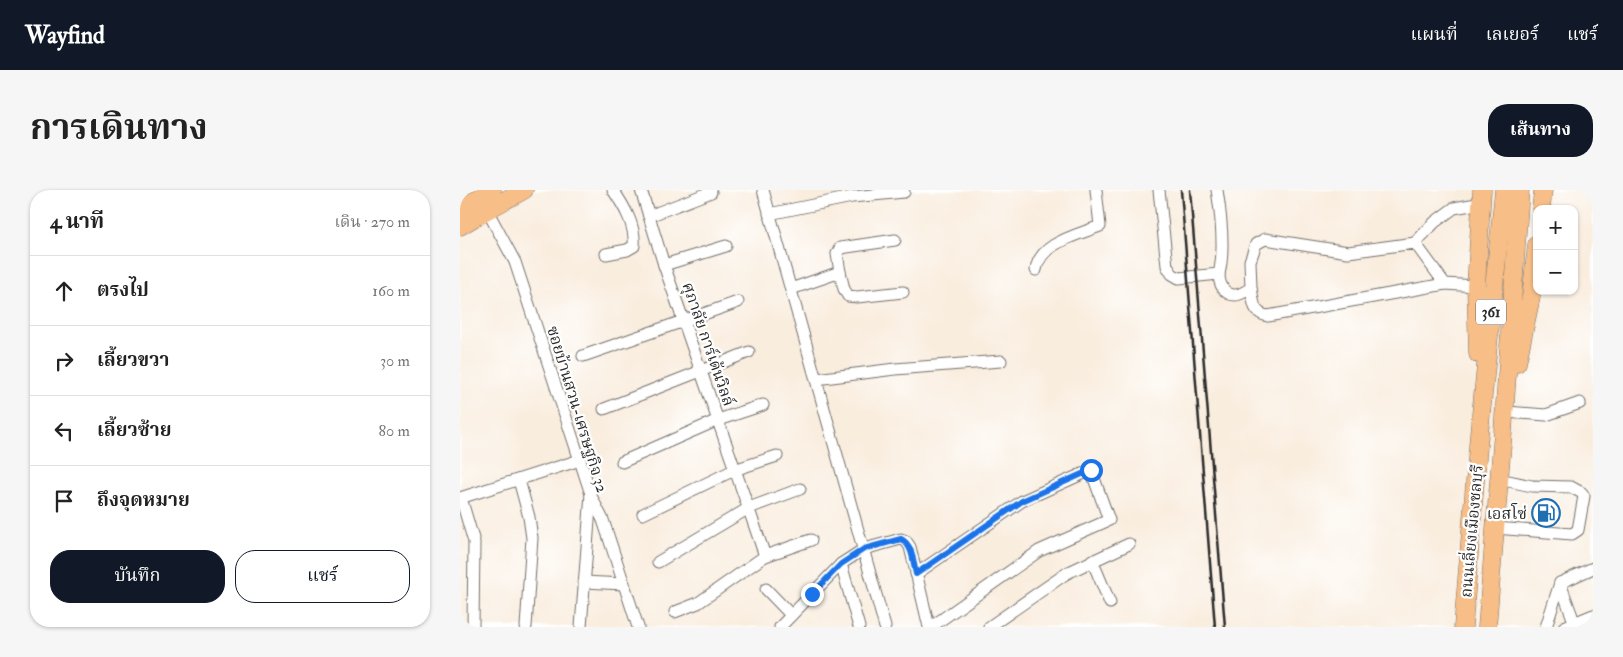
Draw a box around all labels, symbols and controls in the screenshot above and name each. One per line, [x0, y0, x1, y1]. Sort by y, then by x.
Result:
text: Wayfind [25, 20, 105, 51]
text: แผนที่ [1410, 23, 1458, 46]
text: เลเยอร์ [1486, 23, 1539, 46]
text: แชร์ [1567, 23, 1598, 46]
button: เส้นทาง [1488, 104, 1593, 157]
text: การเดินทาง [30, 106, 208, 150]
map controls [1533, 205, 1578, 295]
button: + [1533, 205, 1578, 250]
text: 4 นาที [50, 208, 104, 235]
text: เดิน · 270 m [335, 212, 410, 232]
button: − [1533, 250, 1578, 295]
icon: ahead [50, 277, 78, 305]
text: ตรงไป [97, 278, 149, 302]
street label: ศุภาลัย การ์เด้นวิลล์ [677, 280, 739, 409]
text: 160 m [372, 281, 410, 301]
road number: 361 [1476, 300, 1506, 324]
street label: ซอยบ้านสวน-เศรษฐกิจ 32 [542, 324, 612, 495]
icon: right [50, 347, 78, 375]
text: เลี้ยวขวา [97, 348, 169, 372]
text: 30 m [380, 351, 410, 371]
icon: left [50, 417, 78, 445]
text: เลี้ยวซ้าย [97, 418, 171, 442]
text: 80 m [379, 421, 410, 441]
route start [1080, 459, 1103, 482]
street label: ถนนเลี่ยงเมืองชลบุรี [1454, 463, 1489, 599]
icon: arrive [50, 487, 78, 515]
text: ถึงจุดหมาย [97, 488, 190, 512]
fuel station icon: เอสโซ่ [1531, 498, 1561, 528]
place label: เอสโซ่ [1487, 503, 1527, 524]
button: บันทึก [50, 550, 225, 603]
button: แชร์ [235, 550, 410, 603]
route end [801, 583, 824, 606]

